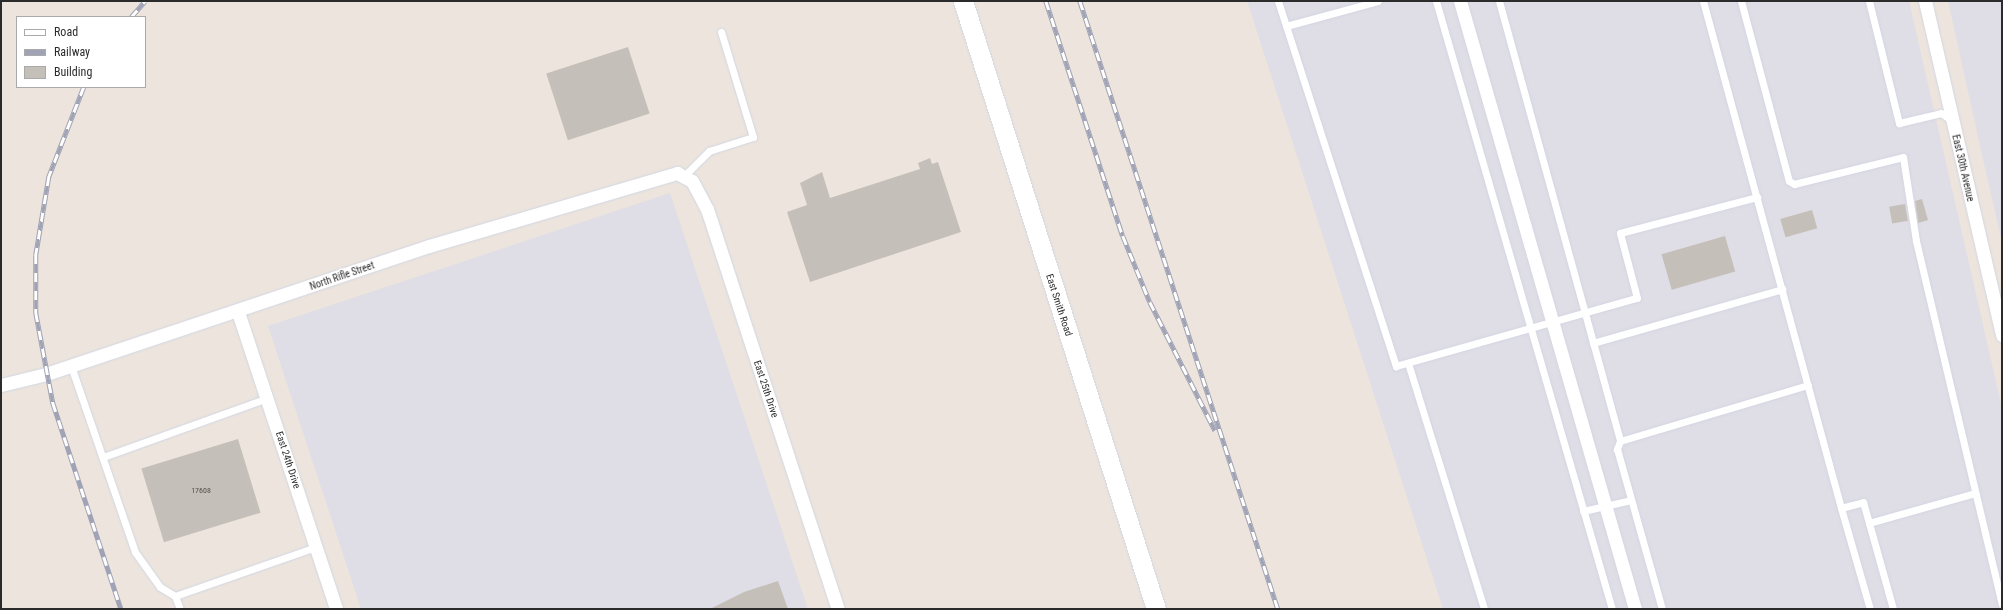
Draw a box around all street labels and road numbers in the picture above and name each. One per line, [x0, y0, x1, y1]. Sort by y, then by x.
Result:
street label: East 30th Avenue [1949, 133, 1977, 203]
street label: North Rifle Street [308, 259, 376, 293]
street label: East Smith Road [1043, 272, 1075, 338]
street label: East 25th Drive [751, 359, 781, 419]
street label: East 24th Drive [273, 430, 303, 490]

